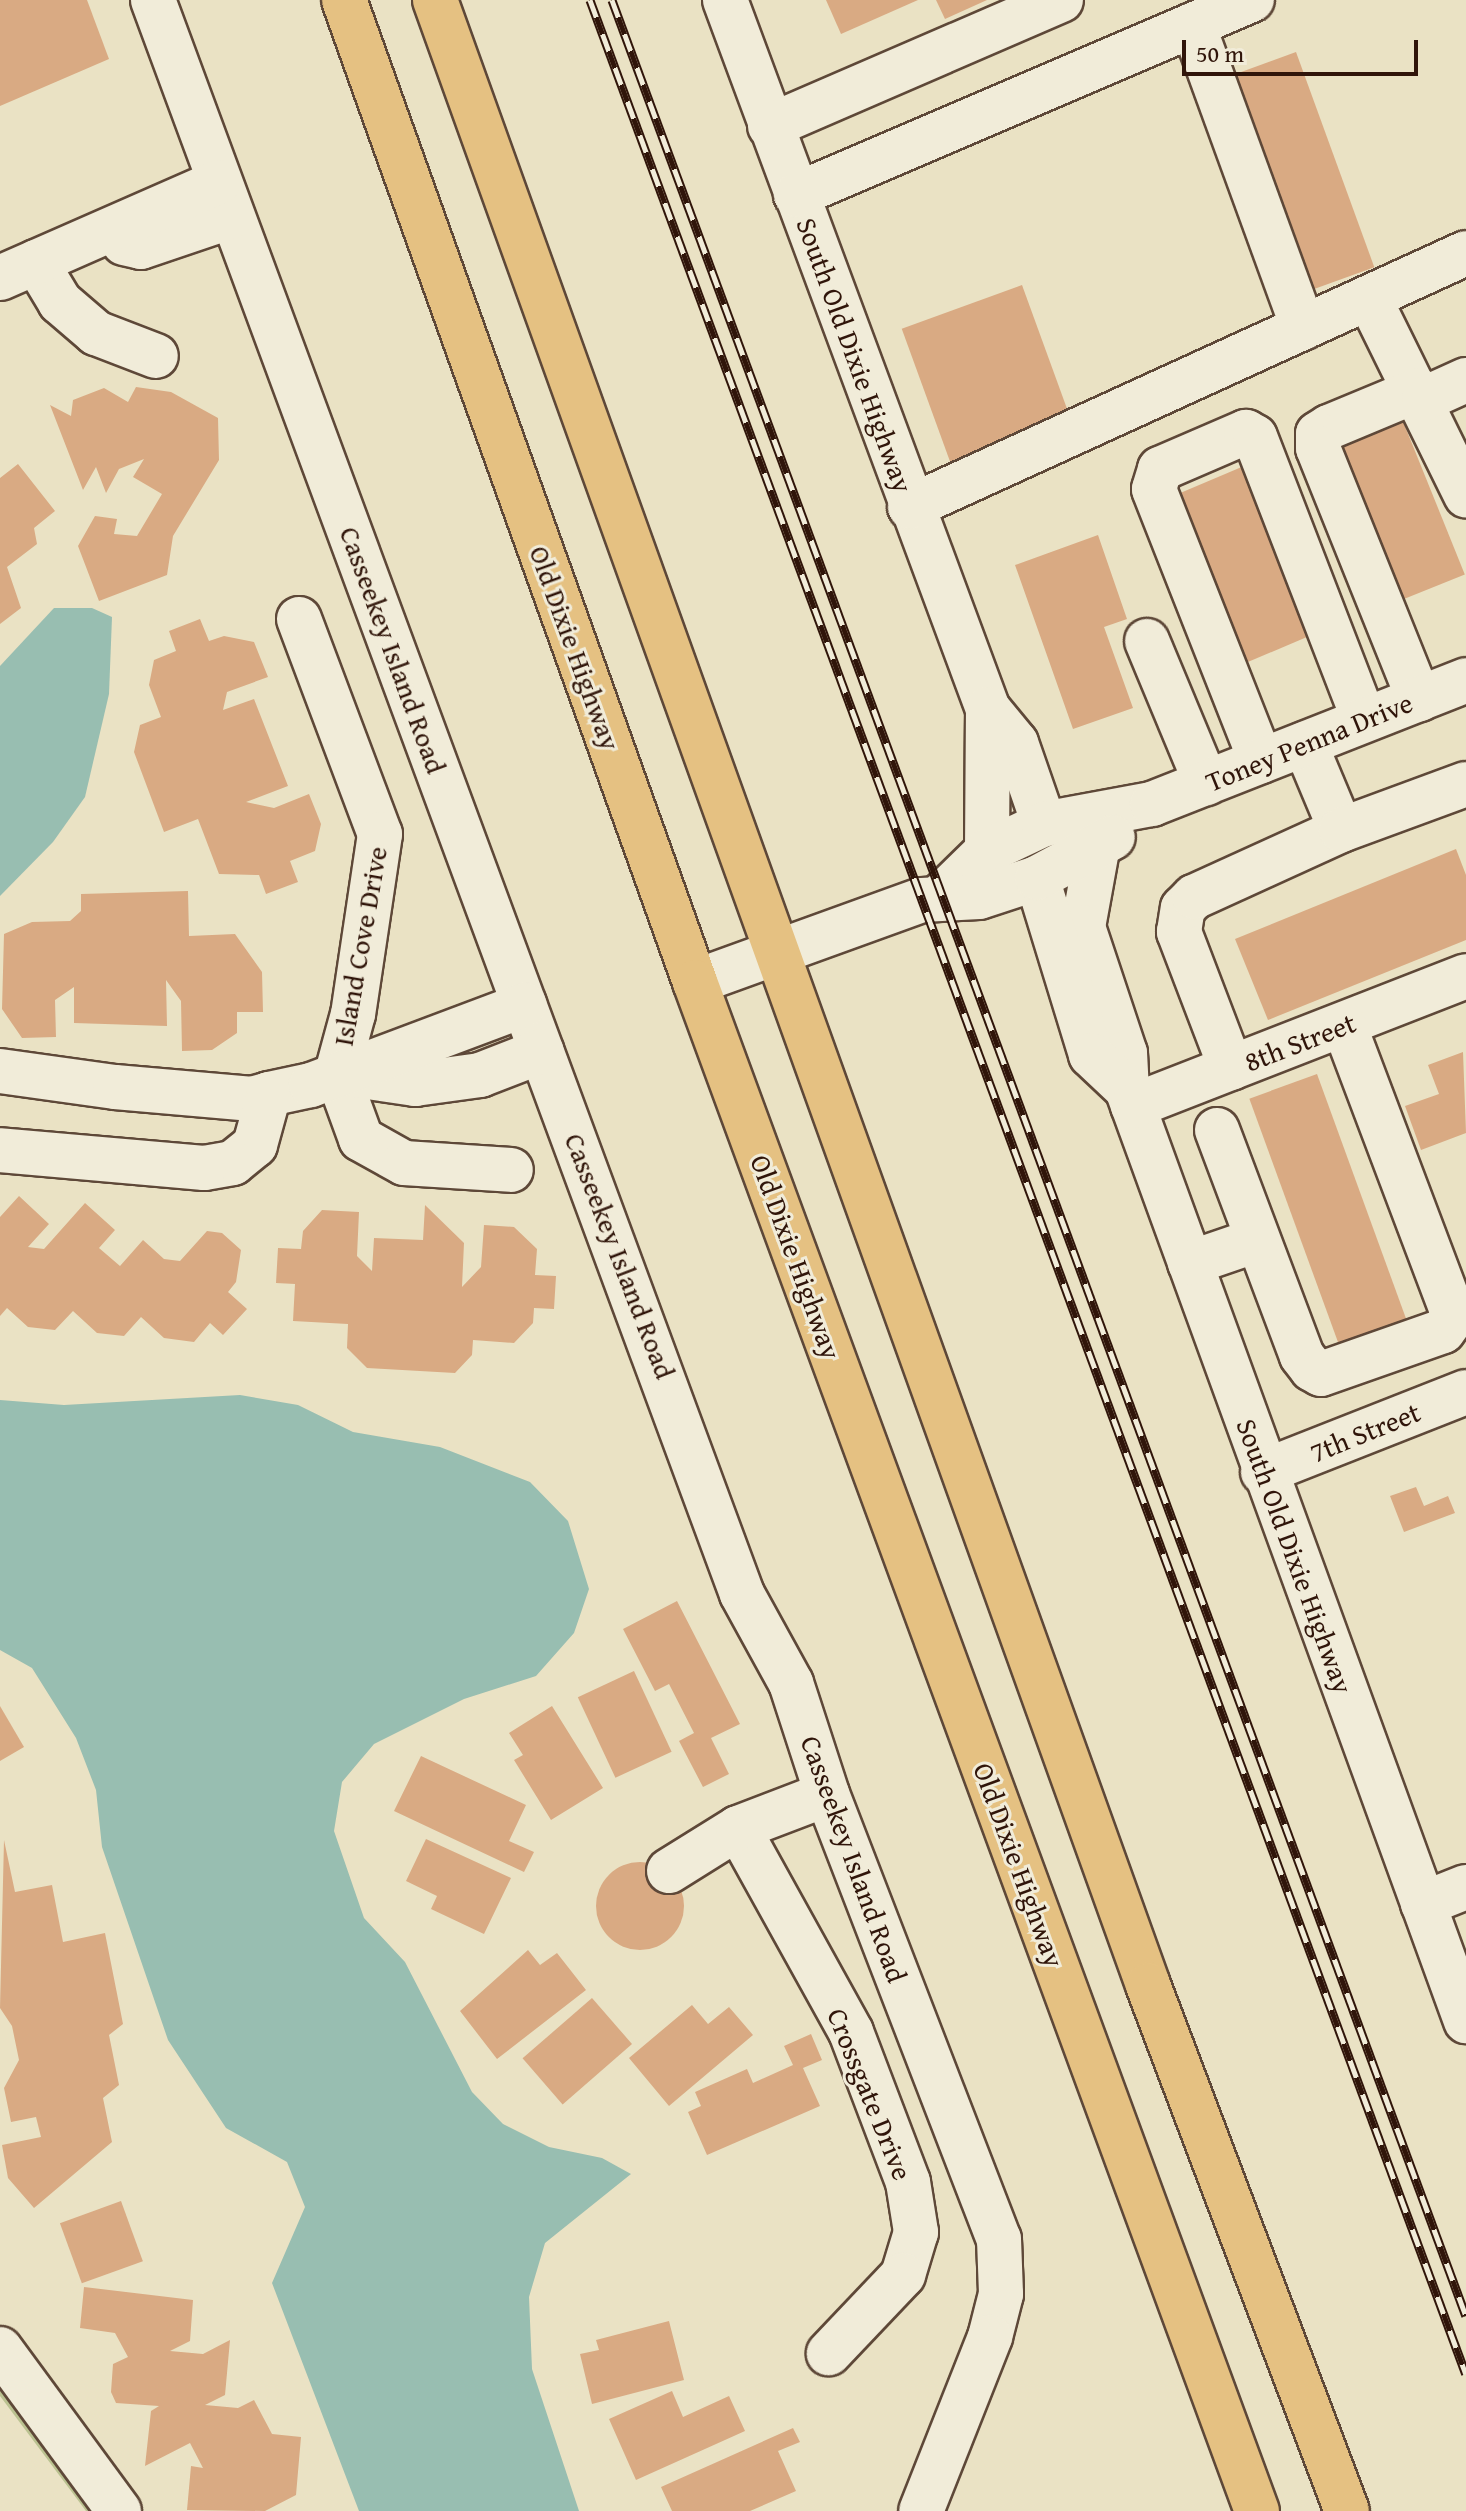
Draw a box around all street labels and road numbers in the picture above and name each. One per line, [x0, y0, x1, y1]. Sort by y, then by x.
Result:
street label: South Old Dixie Highway [790, 213, 920, 497]
street label: Casseekey Island Road [333, 522, 453, 778]
street label: Old Dixie Highway [522, 541, 628, 755]
street label: Toney Penna Drive [1201, 685, 1417, 799]
street label: Island Cove Drive [326, 844, 394, 1048]
street label: 8th Street [1240, 1006, 1360, 1078]
street label: Casseekey Island Road [558, 1129, 682, 1383]
street label: Old Dixie Highway [743, 1150, 849, 1364]
street label: 7th Street [1305, 1395, 1425, 1469]
street label: South Old Dixie Highway [1230, 1414, 1360, 1698]
street label: Casseekey Island Road [794, 1731, 914, 1987]
street label: Old Dixie Highway [966, 1758, 1072, 1972]
street label: Crossgate Drive [820, 2003, 920, 2185]

